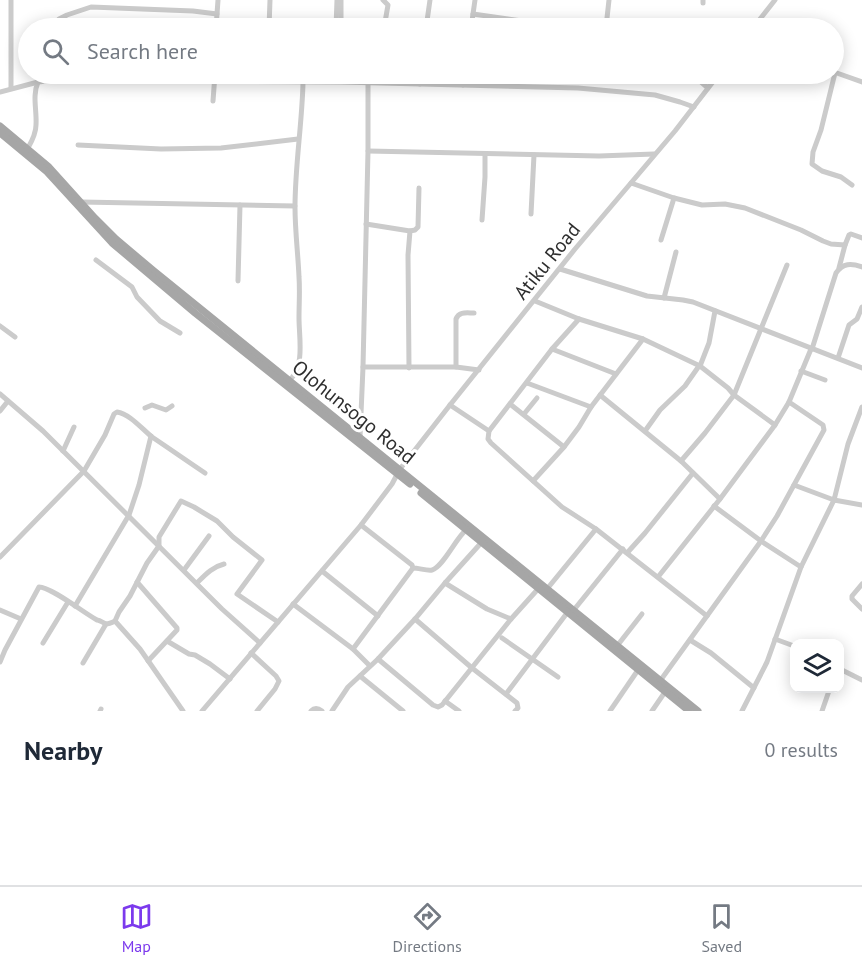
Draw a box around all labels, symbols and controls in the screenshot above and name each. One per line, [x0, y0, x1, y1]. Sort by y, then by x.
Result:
search box [18, 18, 844, 84]
icon: search [39, 35, 72, 68]
text: Search here [87, 37, 198, 65]
street label: Atiku Road [508, 217, 586, 305]
street label: Olohunsogo Road [287, 354, 421, 470]
map controls [790, 639, 844, 693]
button: layers [790, 639, 844, 693]
text: Nearby [24, 734, 102, 767]
text: 0 results [765, 737, 838, 763]
tab: Map [120, 900, 153, 956]
tab: Directions [393, 900, 462, 956]
tab: Saved [701, 900, 742, 956]

